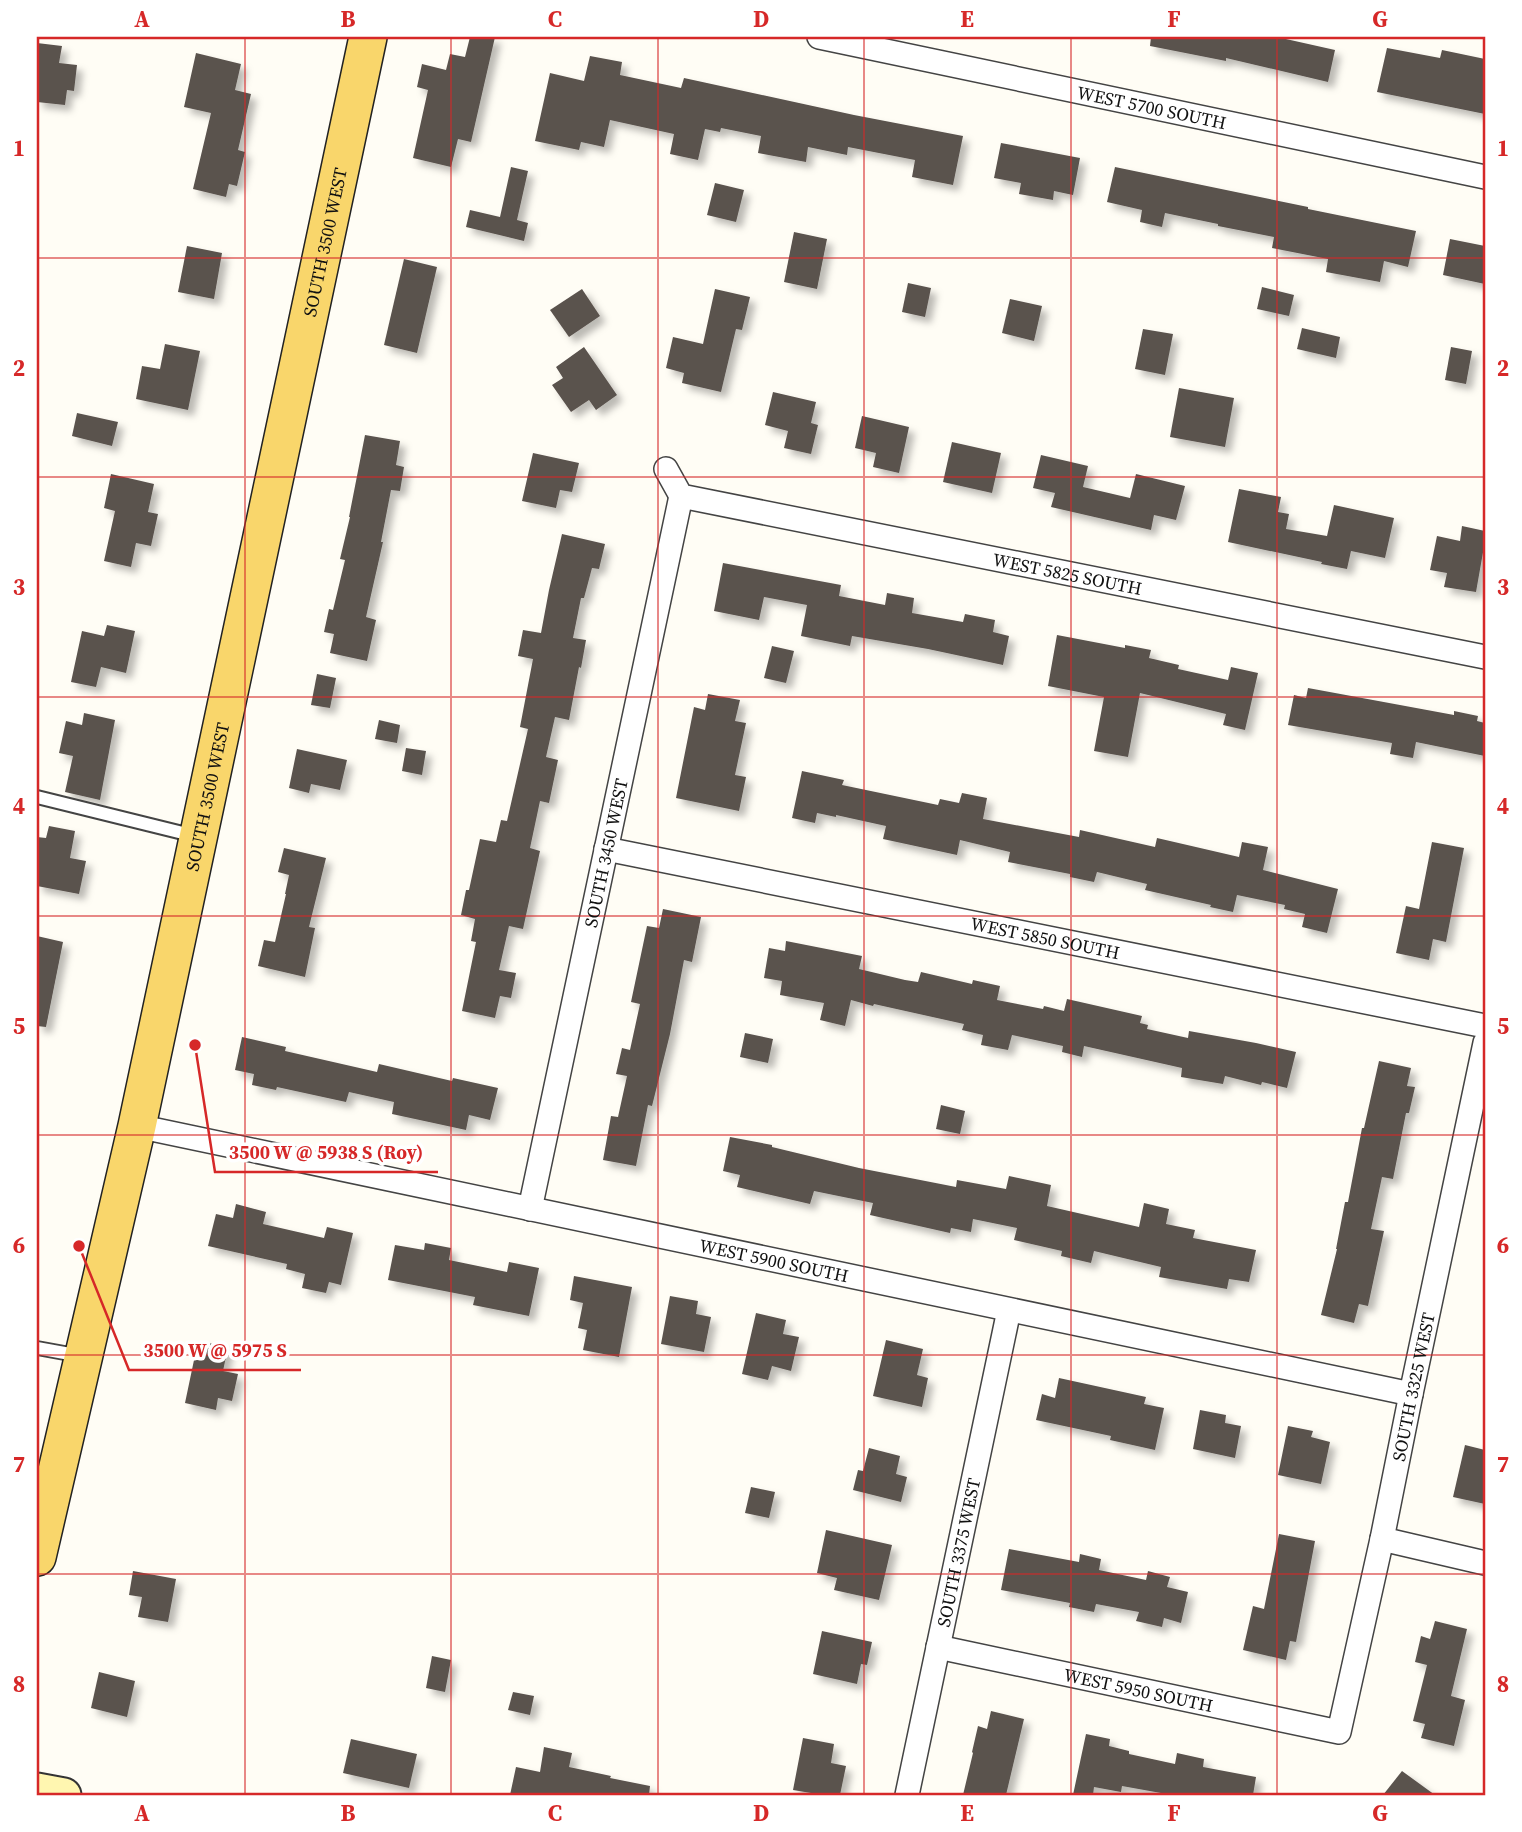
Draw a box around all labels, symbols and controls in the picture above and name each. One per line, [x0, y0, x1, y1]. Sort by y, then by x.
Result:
text: A [134, 3, 150, 35]
text: B [341, 3, 356, 35]
text: C [548, 3, 562, 35]
text: D [753, 3, 769, 35]
text: E [960, 3, 974, 35]
text: F [1167, 3, 1181, 35]
text: G [1372, 3, 1388, 35]
street label: WEST 5700 SOUTH [1075, 79, 1229, 135]
text: 1 [13, 132, 25, 164]
text: 1 [1497, 132, 1509, 164]
street label: SOUTH 3500 WEST [297, 165, 352, 319]
text: 2 [13, 352, 25, 384]
text: 2 [1497, 352, 1509, 384]
street label: WEST 5825 SOUTH [991, 546, 1144, 601]
text: 3 [13, 571, 25, 603]
text: 3 [1497, 571, 1509, 603]
street label: SOUTH 3500 WEST [179, 720, 235, 873]
street label: SOUTH 3450 WEST [577, 776, 633, 930]
text: 4 [13, 790, 25, 822]
text: 4 [1497, 790, 1509, 822]
street label: WEST 5850 SOUTH [968, 910, 1122, 965]
text: 5 [13, 1010, 25, 1042]
text: 5 [1497, 1010, 1509, 1042]
callout: 3500 W @ 5938 S (Roy) [215, 1132, 438, 1172]
text: 3500 W @ 5938 S (Roy) [229, 1139, 423, 1165]
text: 6 [13, 1229, 25, 1261]
text: 6 [1497, 1229, 1509, 1261]
street label: WEST 5900 SOUTH [697, 1232, 851, 1288]
street label: SOUTH 3325 WEST [1385, 1310, 1440, 1463]
callout: 3500 W @ 5975 S [129, 1330, 301, 1370]
text: 3500 W @ 5975 S [143, 1337, 287, 1363]
text: 7 [13, 1448, 25, 1480]
text: 7 [1497, 1448, 1509, 1480]
street label: SOUTH 3375 WEST [930, 1475, 986, 1629]
street label: WEST 5950 SOUTH [1062, 1662, 1215, 1717]
text: 8 [13, 1668, 25, 1700]
text: 8 [1497, 1668, 1509, 1700]
text: A [134, 1797, 150, 1829]
text: B [341, 1797, 356, 1829]
text: C [548, 1797, 562, 1829]
text: D [753, 1797, 769, 1829]
text: E [960, 1797, 974, 1829]
text: F [1167, 1797, 1181, 1829]
text: G [1372, 1797, 1388, 1829]

